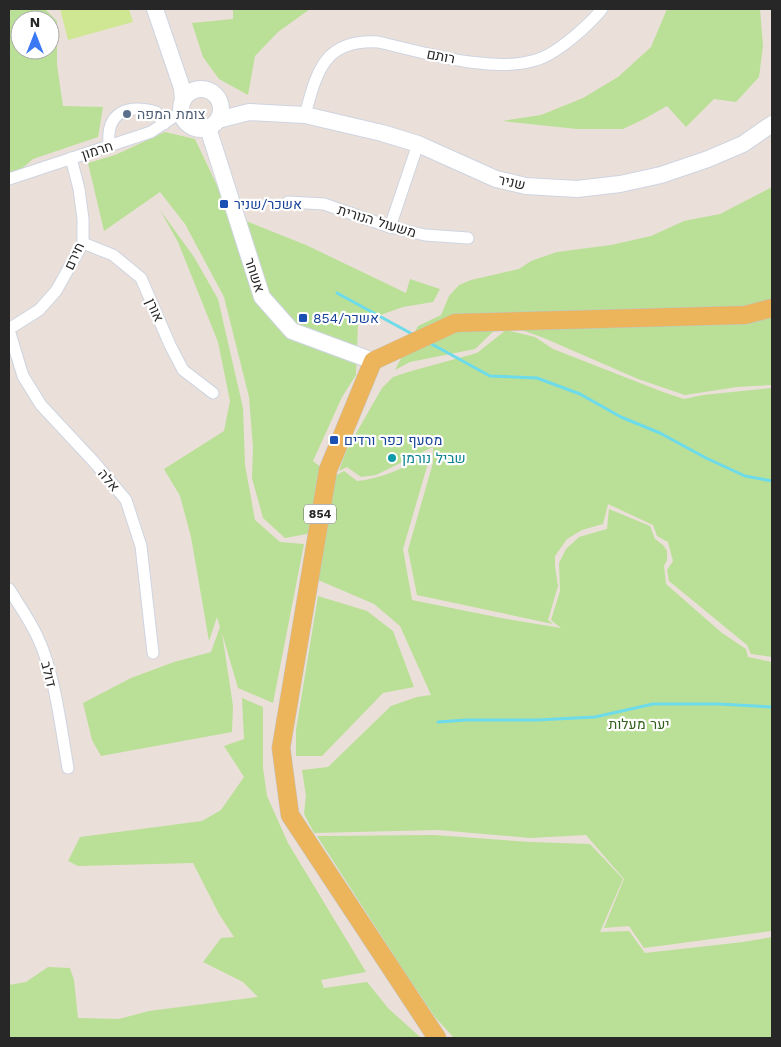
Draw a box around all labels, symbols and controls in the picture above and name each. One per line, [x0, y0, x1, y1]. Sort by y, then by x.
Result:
north arrow [10, 10, 60, 60]
text: N [30, 14, 40, 30]
street label: רותם [425, 45, 457, 67]
place label: צומת המפה [137, 106, 206, 122]
marker: צומת המפה [121, 108, 133, 120]
street label: חרמון [79, 137, 115, 163]
street label: שניר [497, 171, 527, 193]
place label: אשכר/שניר [234, 196, 302, 212]
marker: אשכר/שניר [218, 198, 230, 210]
street label: משעול הנורית [336, 201, 418, 241]
street label: חירם [61, 240, 87, 272]
street label: אשחר [242, 256, 268, 294]
street label: אורן [143, 296, 167, 324]
place label: אשכר/854 [313, 310, 379, 326]
marker: אשכר/854 [297, 312, 309, 324]
place label: מסעף כפר ורדים [344, 432, 442, 448]
marker: מסעף כפר ורדים [328, 434, 340, 446]
place label: שביל נורמן [402, 450, 466, 466]
marker: שביל נורמן [386, 452, 398, 464]
street label: אלה [95, 466, 123, 495]
road number: 854 [304, 504, 336, 524]
street label: דולב [38, 659, 60, 689]
park label: יער מעלות [608, 716, 670, 732]

